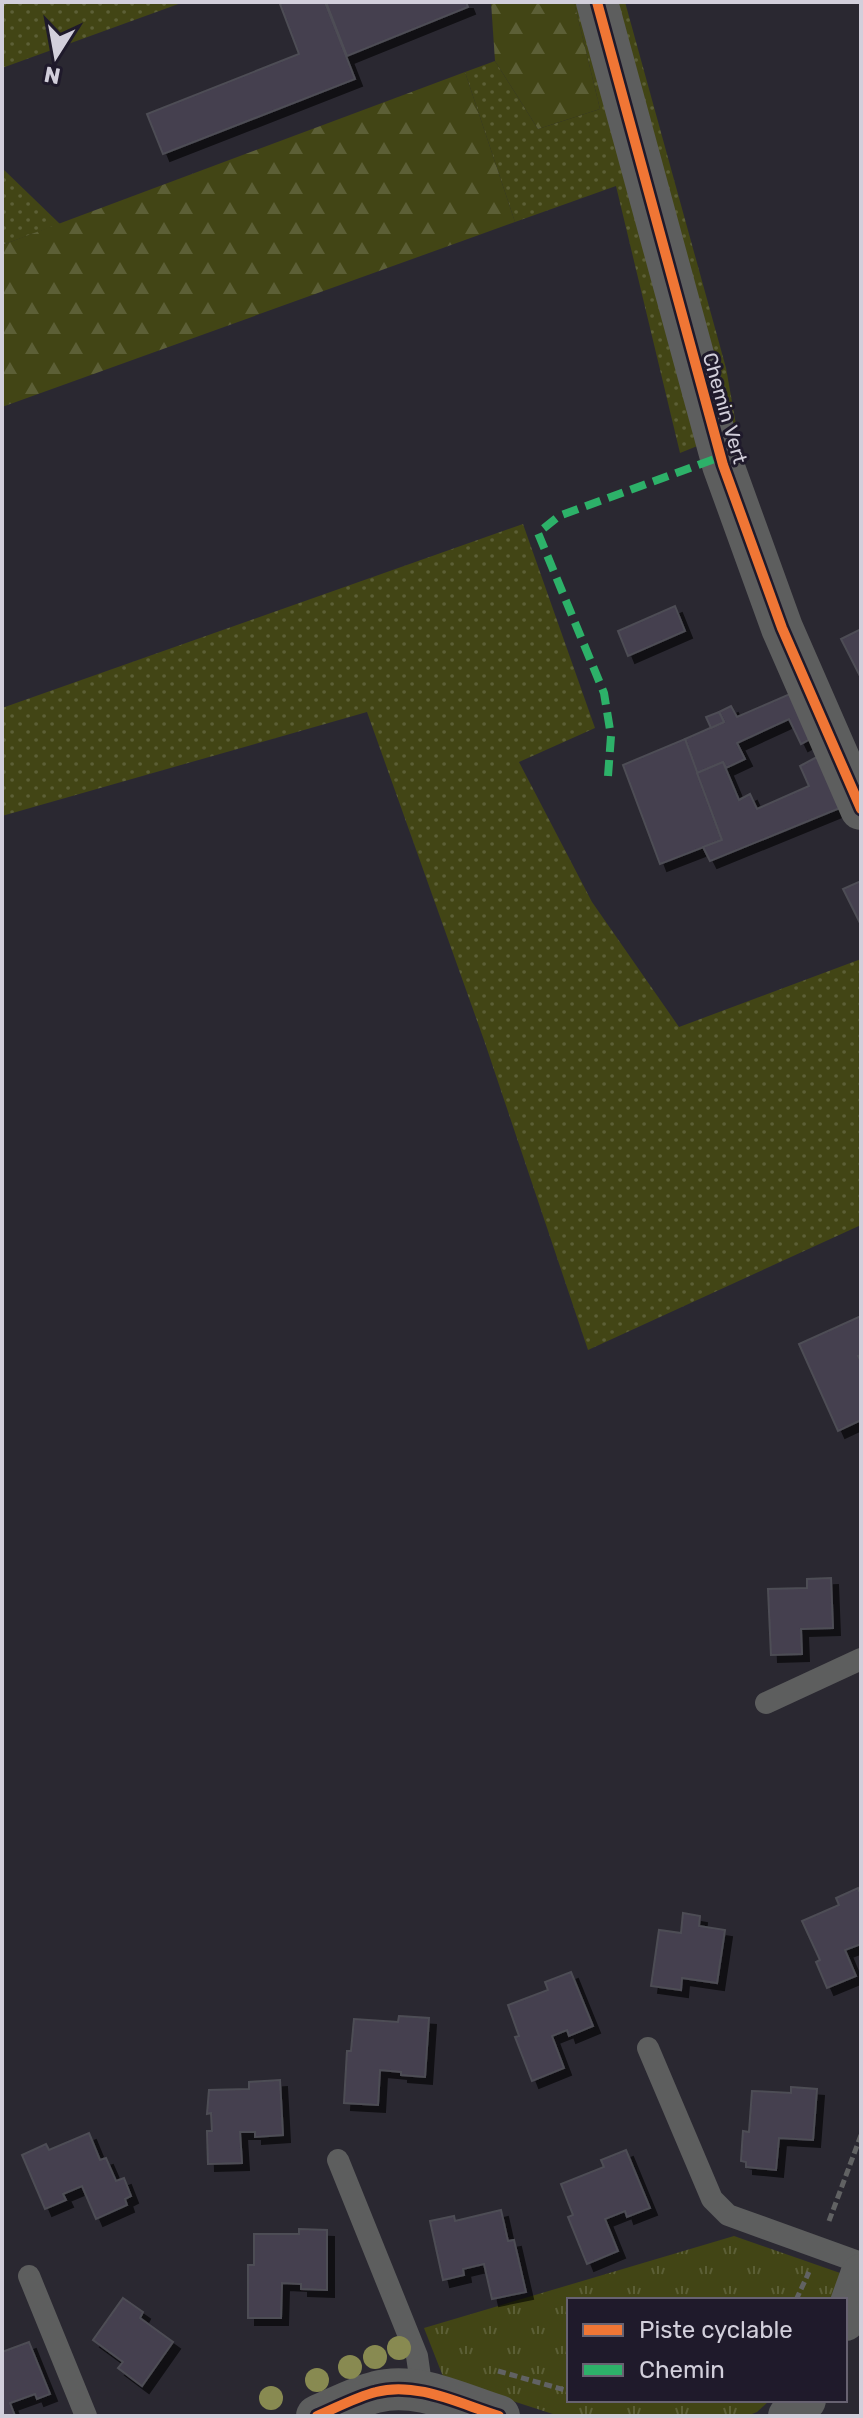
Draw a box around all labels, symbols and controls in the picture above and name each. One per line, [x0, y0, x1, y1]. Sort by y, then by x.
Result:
north arrow [16, 16, 96, 96]
text: N [42, 60, 63, 90]
street label: Chemin Vert [698, 350, 752, 466]
legend [567, 2298, 847, 2402]
text: Piste cyclable [639, 2316, 793, 2344]
text: Chemin [639, 2356, 725, 2384]

